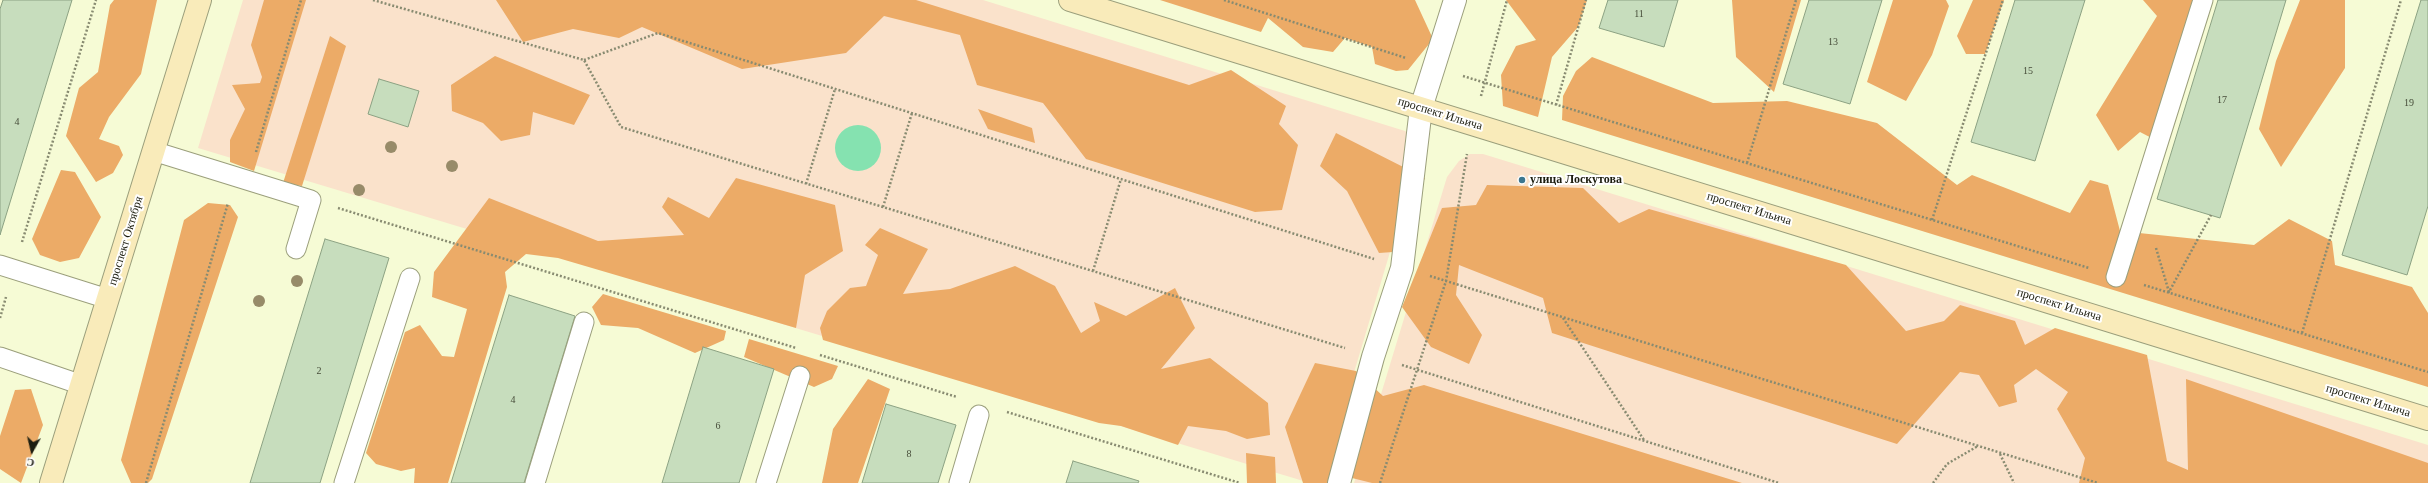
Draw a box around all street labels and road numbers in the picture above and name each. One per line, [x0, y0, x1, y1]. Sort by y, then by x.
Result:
street label: проспект Ильича [1396, 94, 1484, 134]
street label: проспект Ильича [1705, 189, 1793, 229]
street label: проспект Октября [106, 195, 146, 287]
street label: проспект Ильича [2015, 285, 2103, 325]
street label: проспект Ильича [2324, 381, 2412, 421]

